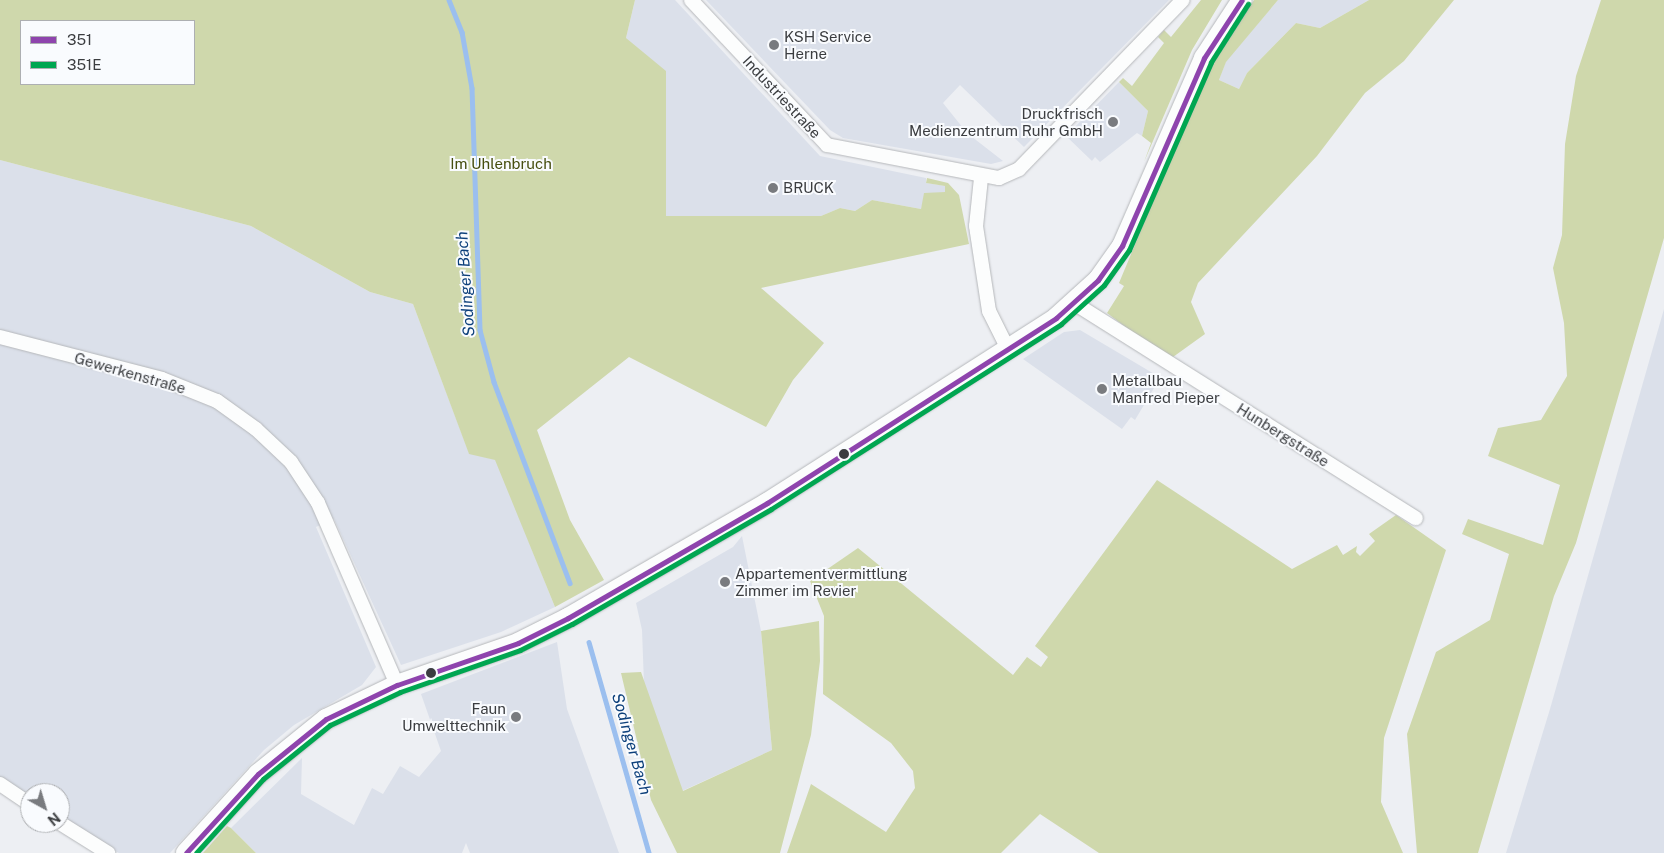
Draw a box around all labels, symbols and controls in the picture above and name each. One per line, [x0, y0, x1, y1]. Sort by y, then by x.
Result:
legend [20, 20, 195, 85]
place label: KSH Service Herne [784, 27, 871, 62]
text: 351 [67, 31, 92, 48]
marker: KSH Service Herne [768, 39, 780, 51]
street label: Industriestraße [739, 52, 825, 142]
text: 351E [67, 56, 101, 73]
place label: Druckfrisch Medienzentrum Ruhr GmbH [909, 104, 1103, 139]
marker: Druckfrisch Medienzentrum Ruhr GmbH [1107, 116, 1119, 128]
park label: Im Uhlenbruch [450, 155, 552, 173]
place label: BRUCK [783, 179, 834, 197]
marker: BRUCK [767, 182, 779, 194]
water label: Sodinger Bach [453, 231, 479, 337]
street label: Gewerkenstraße [72, 349, 188, 397]
place label: Metallbau Manfred Pieper [1112, 371, 1220, 406]
marker: Metallbau Manfred Pieper [1096, 383, 1108, 395]
street label: Hunbergstraße [1233, 399, 1333, 471]
unlabelled marker [839, 449, 849, 459]
place label: Appartementvermittlung Zimmer im Revier [735, 564, 908, 599]
marker: Appartementvermittlung Zimmer im Revier [719, 576, 731, 588]
unlabelled marker [426, 668, 436, 678]
water label: Sodinger Bach [607, 691, 655, 797]
place label: Faun Umwelttechnik [402, 699, 506, 734]
marker: Faun Umwelttechnik [510, 711, 522, 723]
north arrow [20, 783, 70, 833]
text: N [45, 809, 63, 829]

